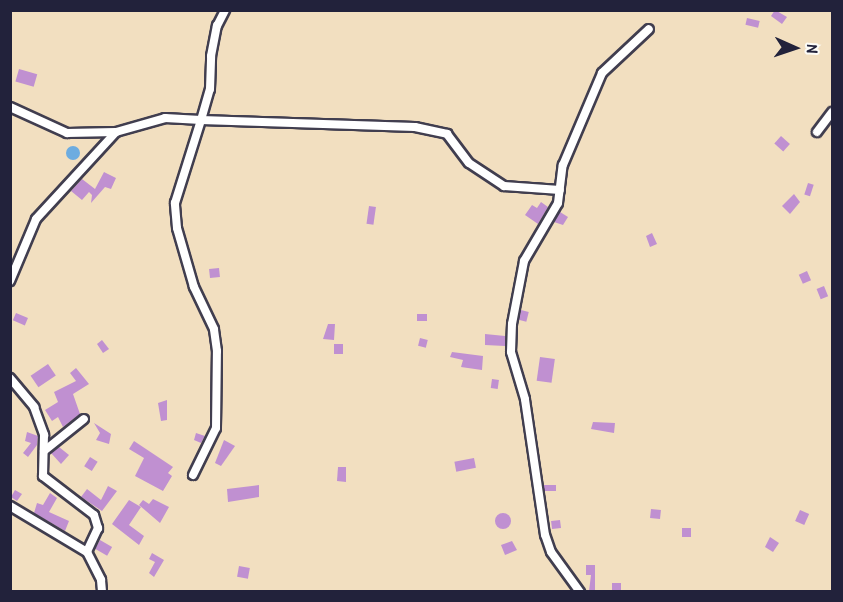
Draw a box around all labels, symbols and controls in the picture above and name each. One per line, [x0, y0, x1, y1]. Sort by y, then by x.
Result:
north arrow [765, 18, 825, 78]
text: N [802, 44, 824, 54]

